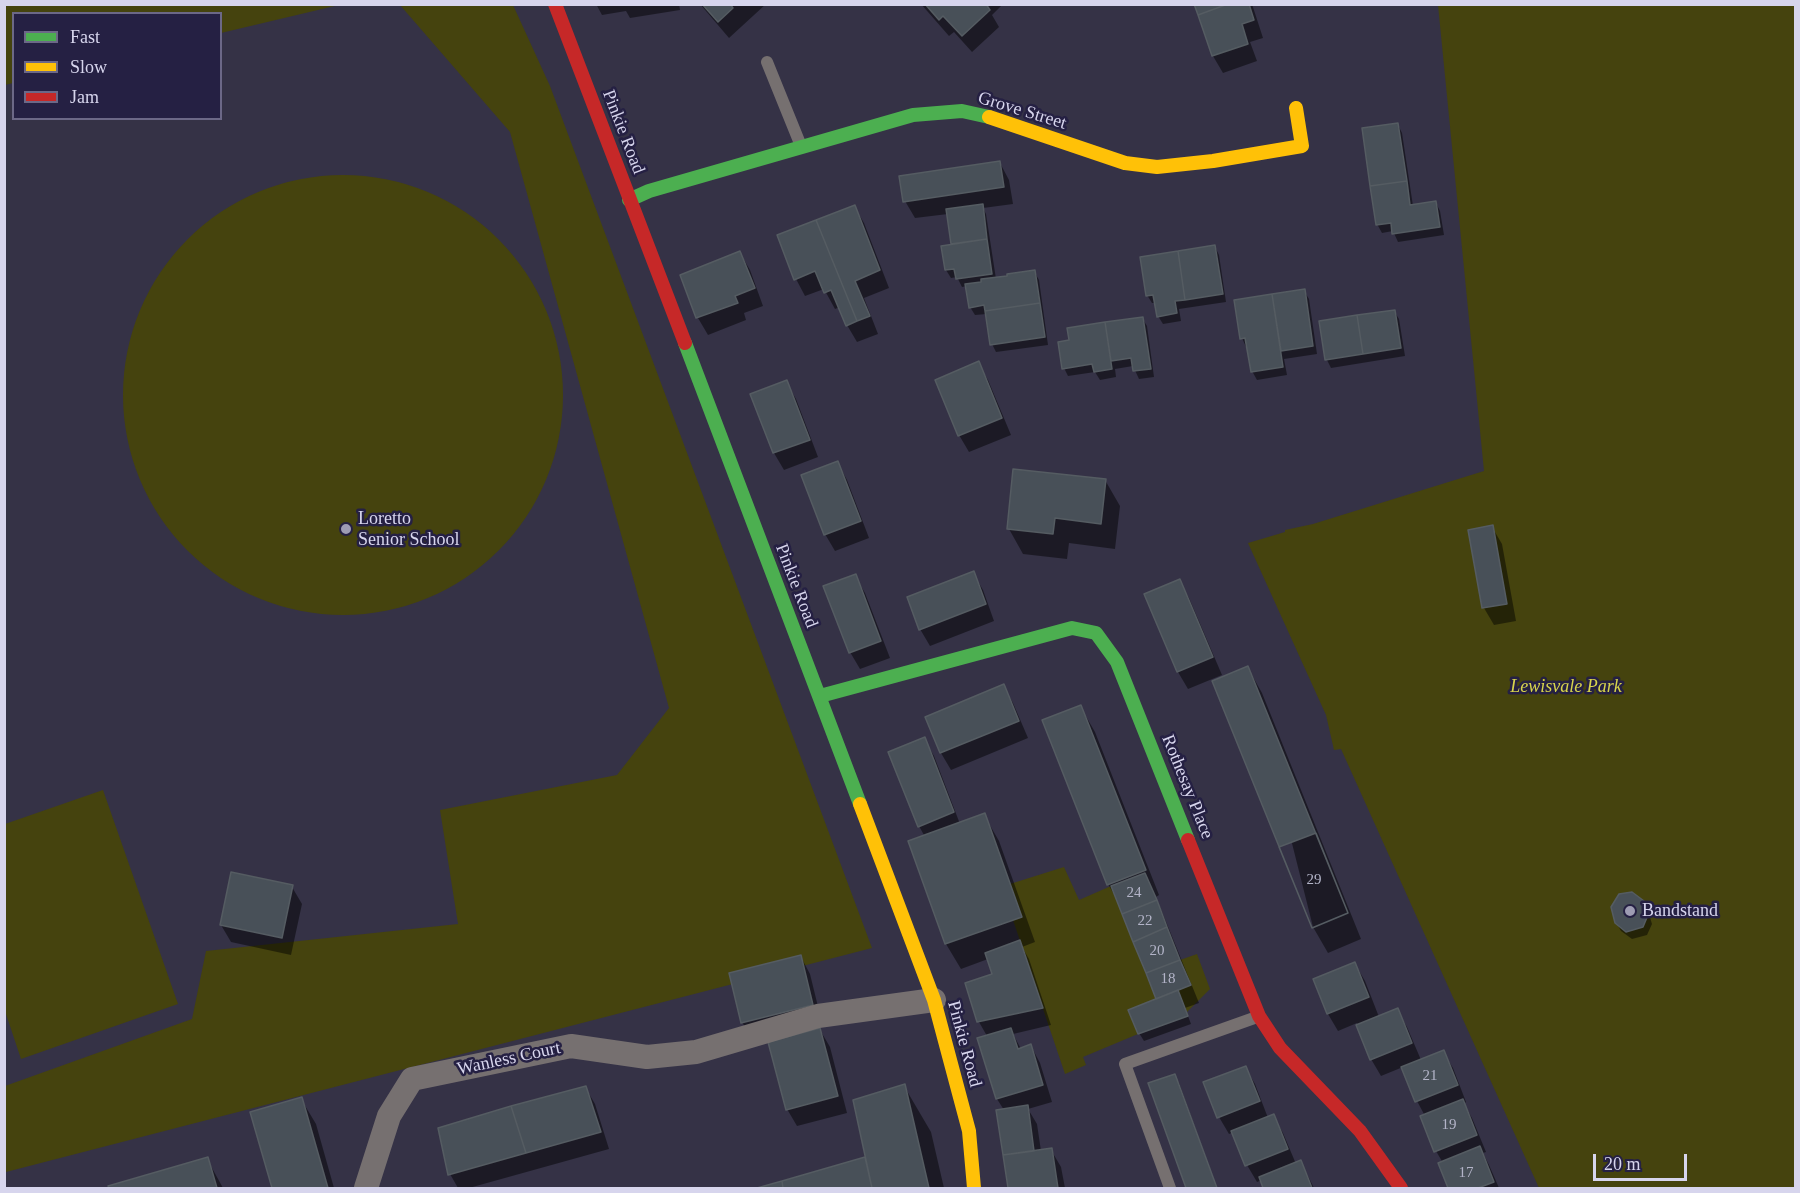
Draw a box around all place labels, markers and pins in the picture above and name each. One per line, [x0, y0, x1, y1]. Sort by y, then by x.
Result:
place label: Loretto Senior School [358, 508, 459, 550]
marker: Loretto Senior School [339, 522, 353, 536]
place label: Bandstand [1642, 900, 1718, 922]
marker: Bandstand [1623, 904, 1637, 918]

